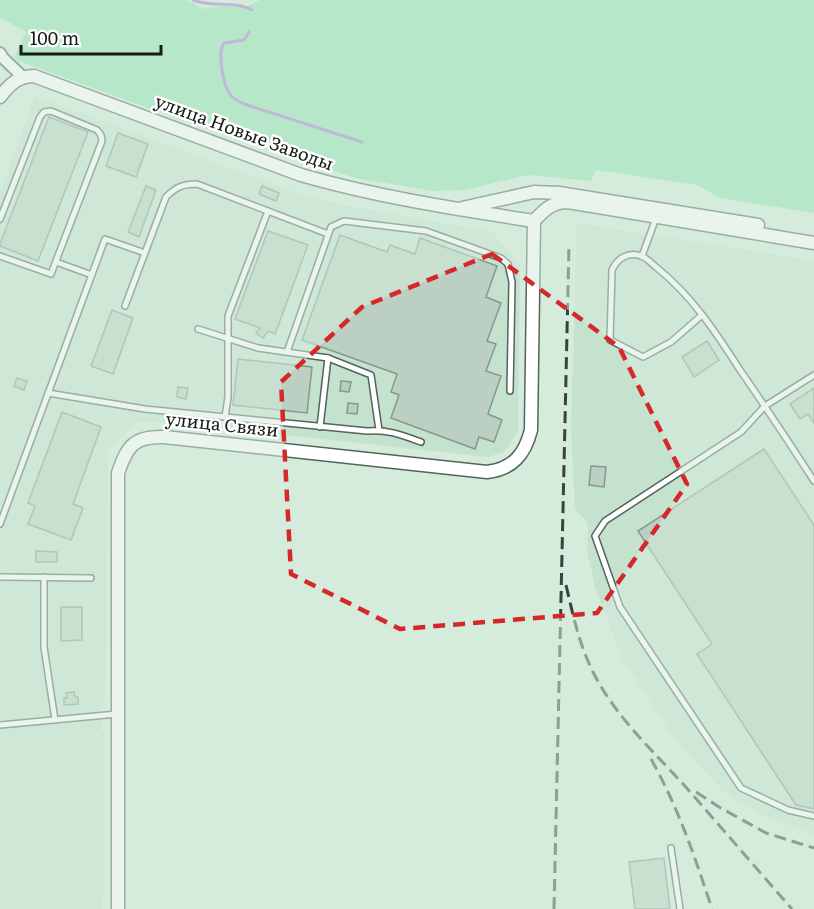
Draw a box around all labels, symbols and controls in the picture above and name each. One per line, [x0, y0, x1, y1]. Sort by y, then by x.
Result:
scale bar [21, 18, 160, 56]
text: 100 m [30, 24, 79, 51]
street label: улица Новые Заводы [151, 87, 338, 177]
street label: улица Связи [164, 404, 280, 443]

